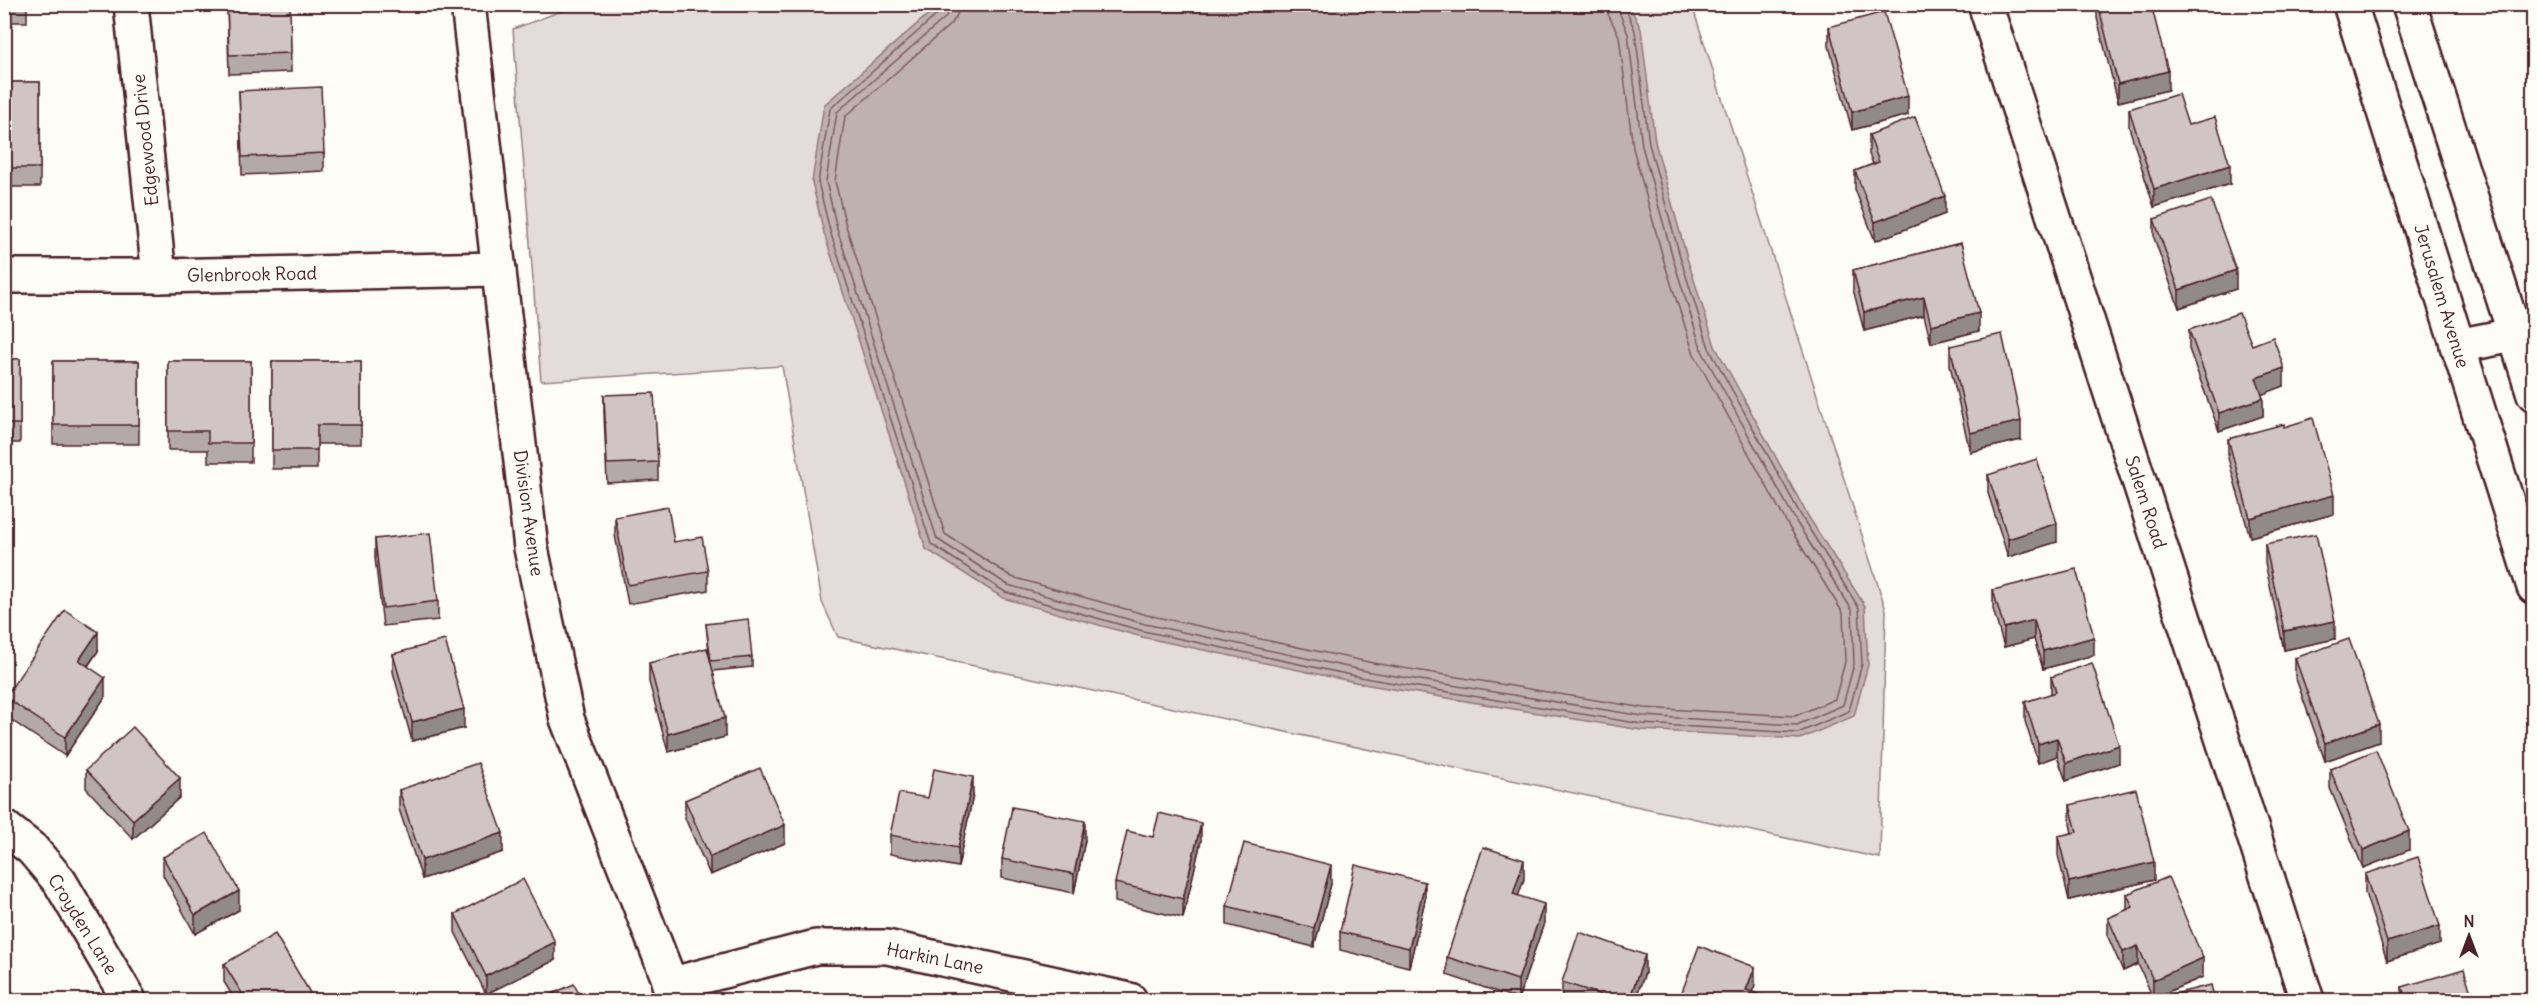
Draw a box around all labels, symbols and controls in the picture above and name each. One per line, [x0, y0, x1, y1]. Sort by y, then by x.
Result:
street label: Edgewood Drive [127, 73, 163, 207]
street label: Jerusalem Avenue [2409, 221, 2475, 371]
street label: Glenbrook Road [187, 261, 318, 287]
street label: Division Avenue [509, 449, 549, 577]
street label: Salem Road [2120, 453, 2172, 552]
street label: Croyden Lane [43, 869, 123, 979]
north arrow [2439, 906, 2499, 966]
text: N [2463, 911, 2475, 931]
street label: Harkin Lane [884, 937, 986, 979]

